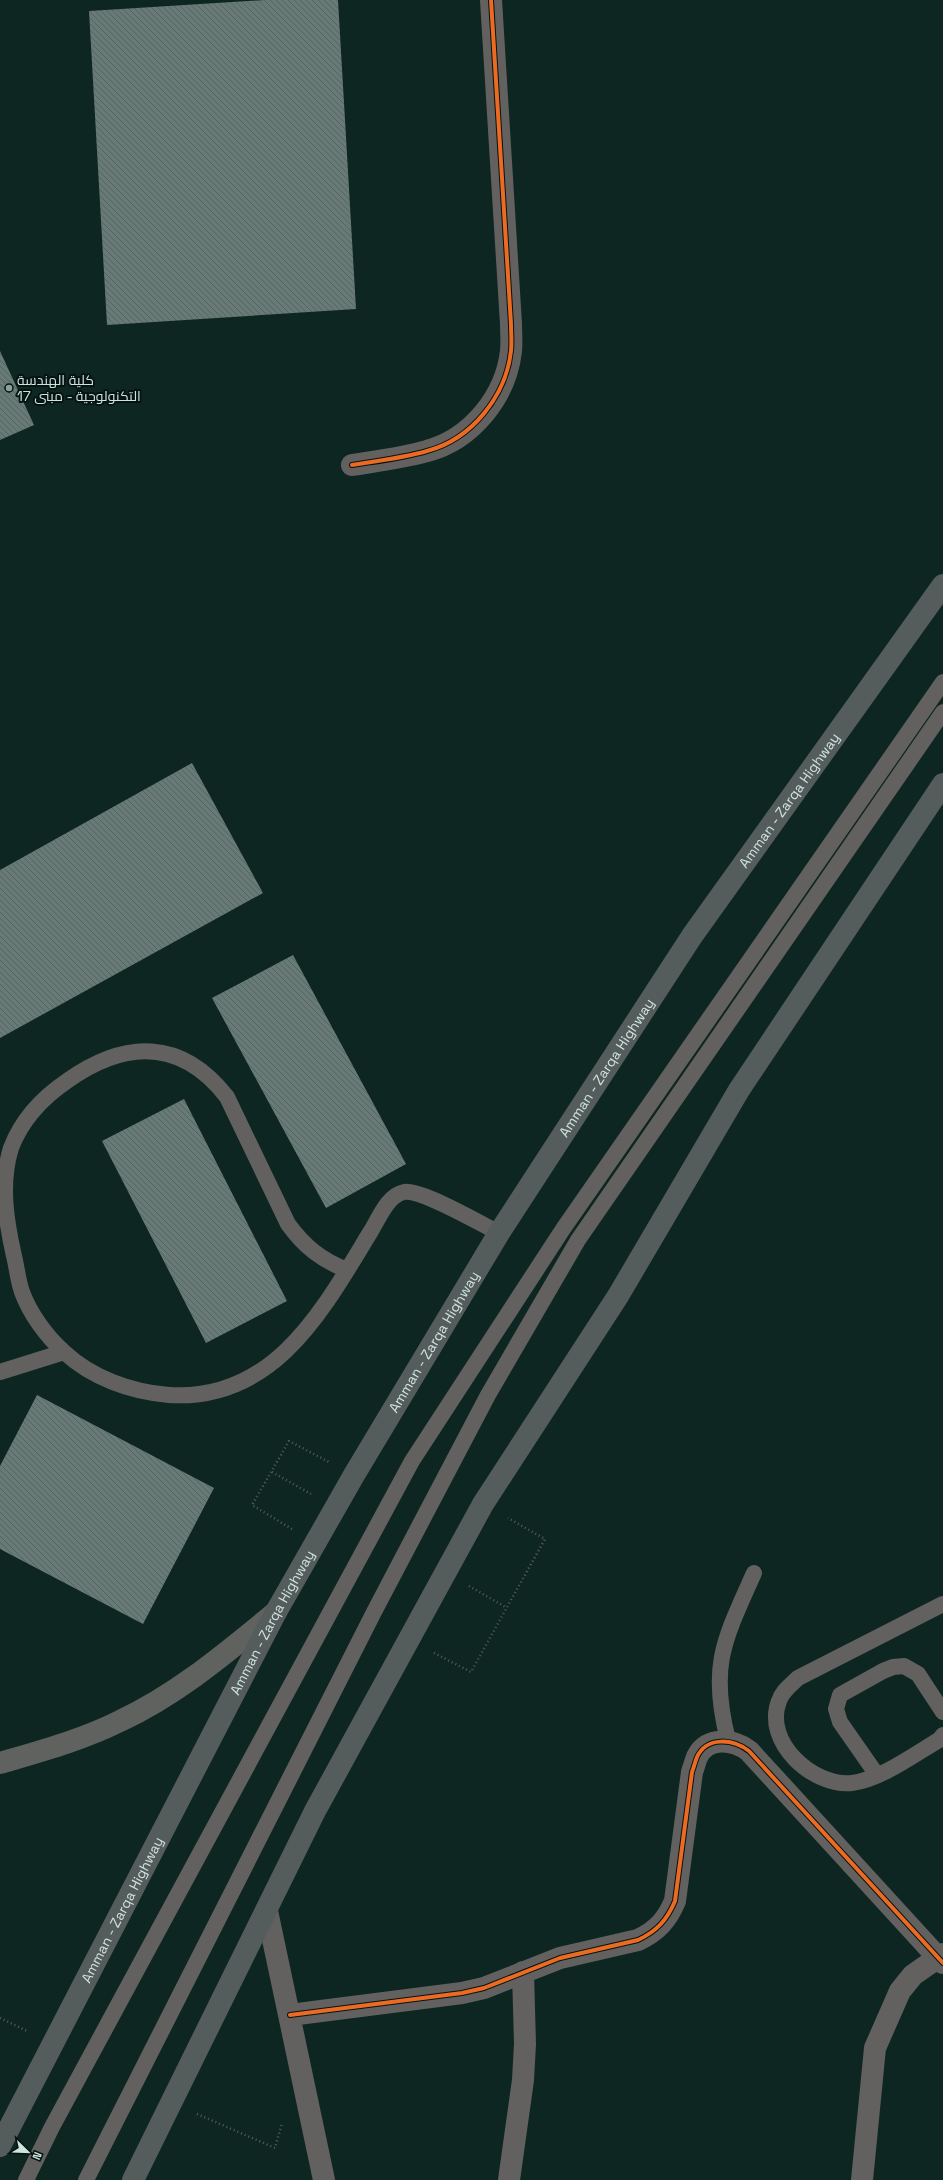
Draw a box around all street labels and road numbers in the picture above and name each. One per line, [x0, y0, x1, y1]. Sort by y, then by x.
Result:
street label: Amman - Zarqa Highway [735, 729, 844, 871]
street label: Amman - Zarqa Highway [555, 995, 658, 1141]
street label: Amman - Zarqa Highway [384, 1268, 483, 1416]
street label: Amman - Zarqa Highway [226, 1547, 318, 1698]
street label: Amman - Zarqa Highway [77, 1834, 167, 1986]

